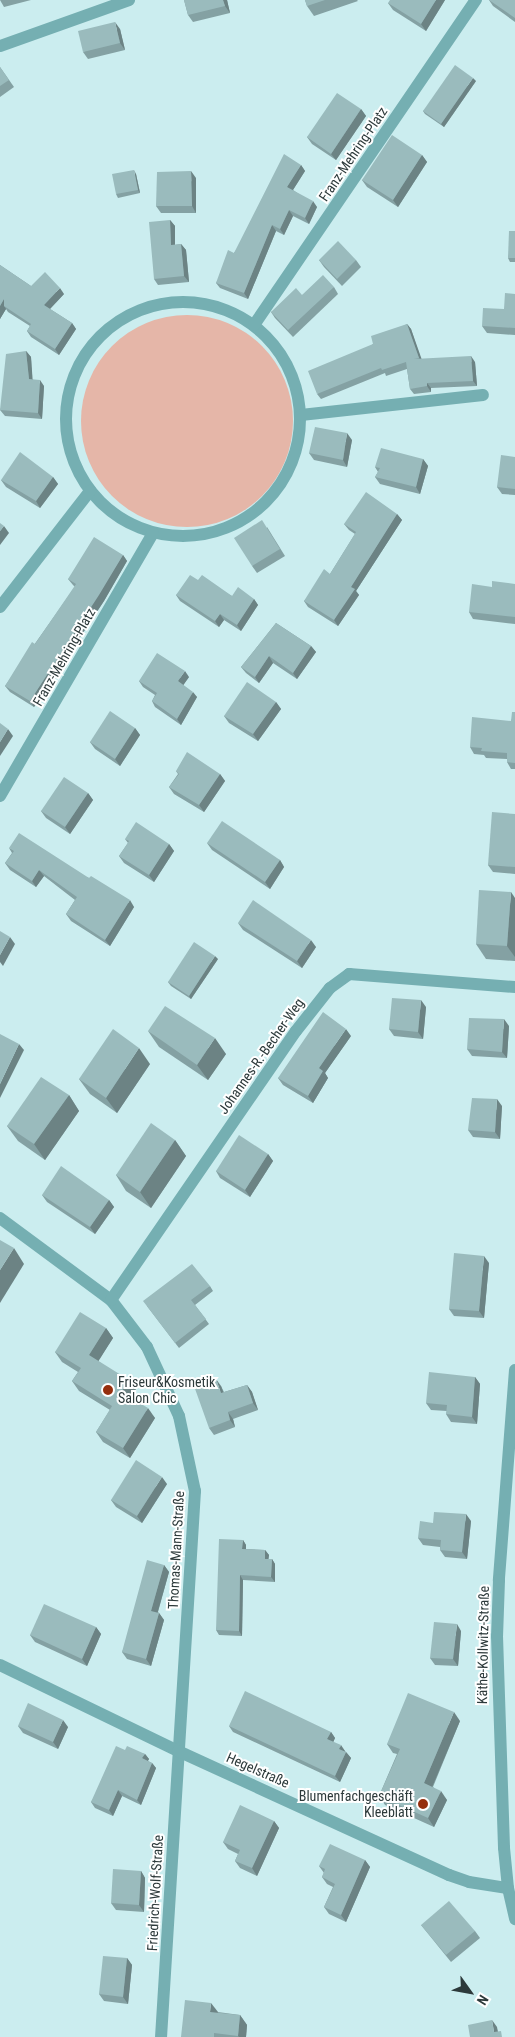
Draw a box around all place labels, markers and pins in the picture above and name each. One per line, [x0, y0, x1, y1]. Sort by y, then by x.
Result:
place label: Friseur&Kosmetik Salon Chic [118, 1374, 215, 1406]
marker: Friseur&Kosmetik Salon Chic [102, 1384, 114, 1396]
place label: Blumenfachgeschäft Kleeblatt [299, 1788, 413, 1820]
marker: Blumenfachgeschäft Kleeblatt [417, 1798, 429, 1810]

